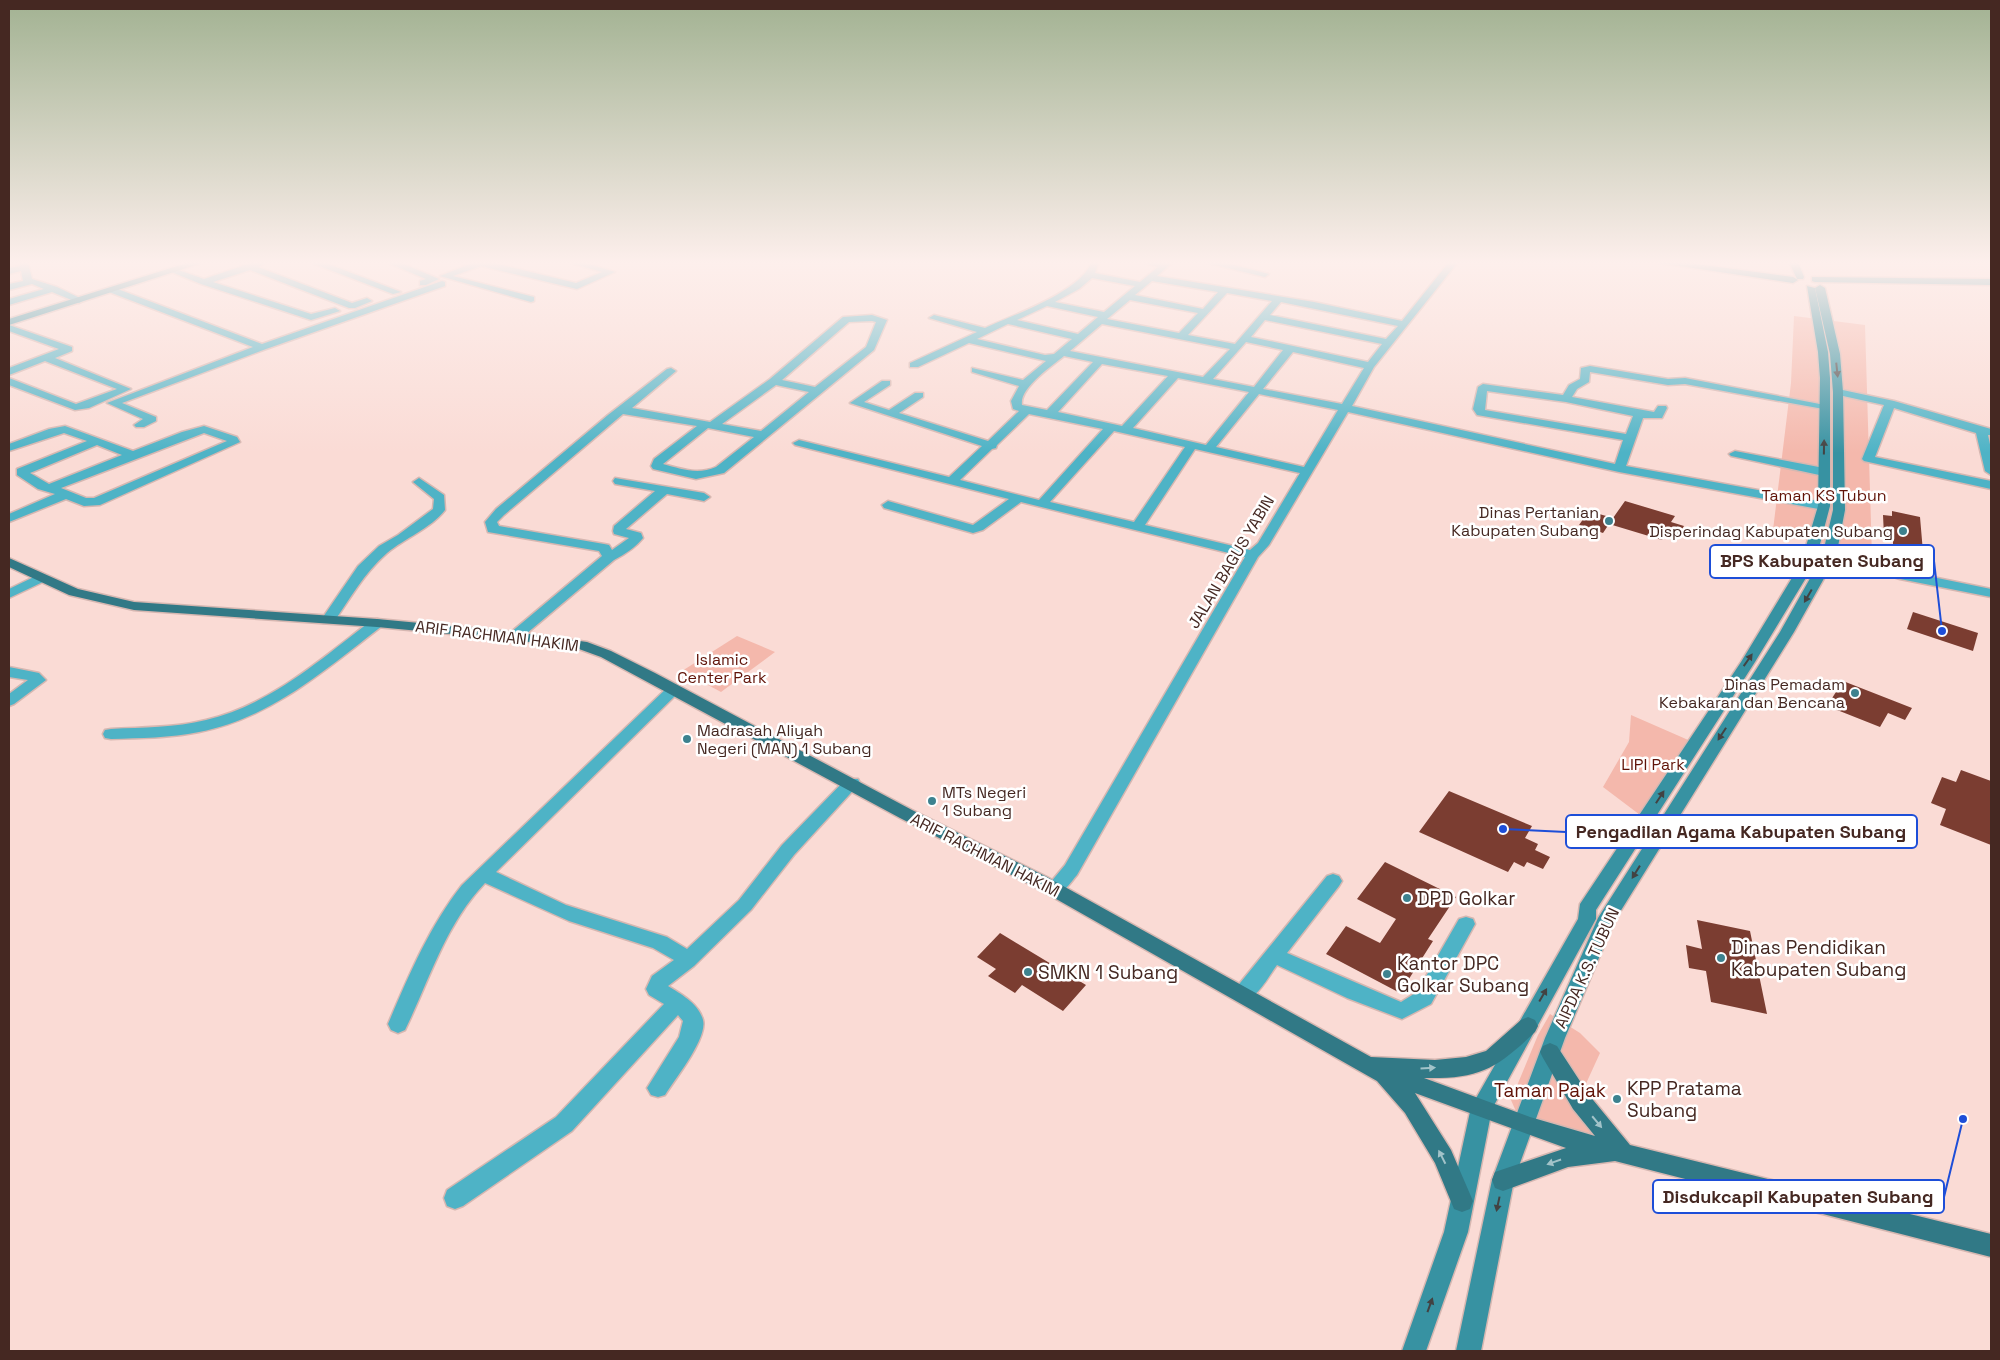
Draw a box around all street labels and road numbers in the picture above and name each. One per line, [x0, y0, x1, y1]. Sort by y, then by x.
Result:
street label: JALAN BAGUS YABIN [1183, 492, 1279, 632]
street label: ARIF RACHMAN HAKIM [414, 616, 580, 656]
street label: ARIF RACHMAN HAKIM [907, 808, 1063, 902]
street label: AIPDA K.S. TUBUN [1550, 904, 1624, 1032]

